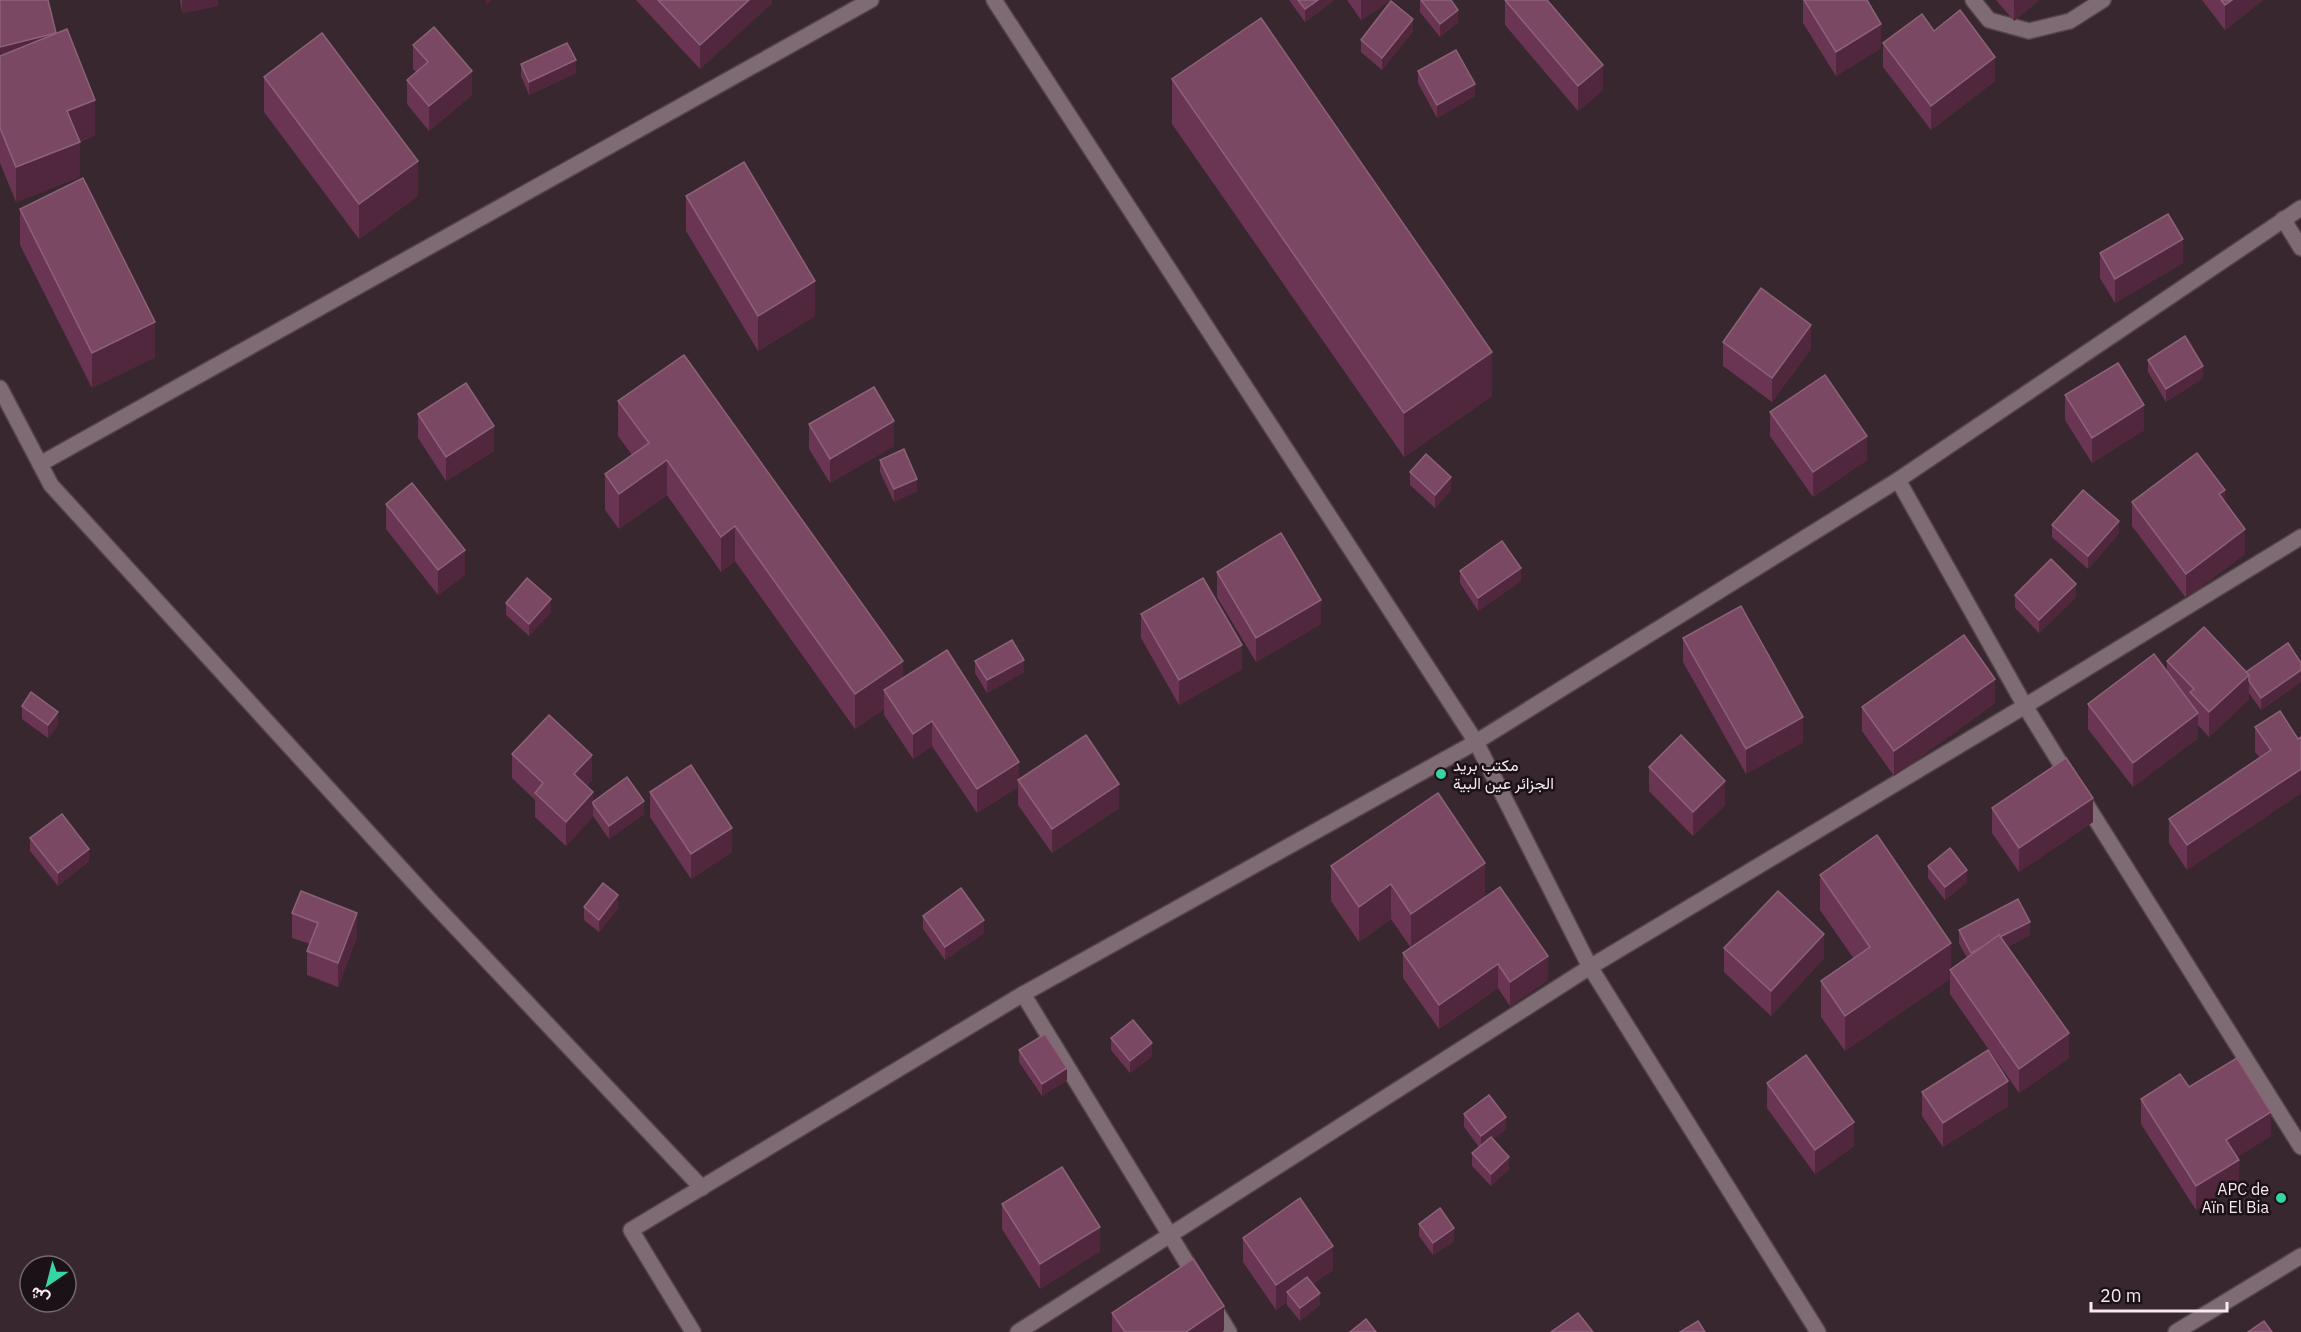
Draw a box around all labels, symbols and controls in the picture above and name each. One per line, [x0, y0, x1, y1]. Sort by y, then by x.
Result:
place label: مكتب بريد الجزائر عين البية [1453, 755, 1554, 794]
marker: مكتب بريد الجزائر عين البية [1434, 767, 1448, 781]
place label: APC de Aïn El Bia [2201, 1179, 2269, 1217]
marker: APC de Aïn El Bia [2274, 1191, 2288, 1205]
north arrow [18, 1254, 78, 1314]
scale bar [2091, 1275, 2228, 1313]
text: ش [26, 1283, 53, 1310]
text: 20 m [2100, 1284, 2142, 1307]

